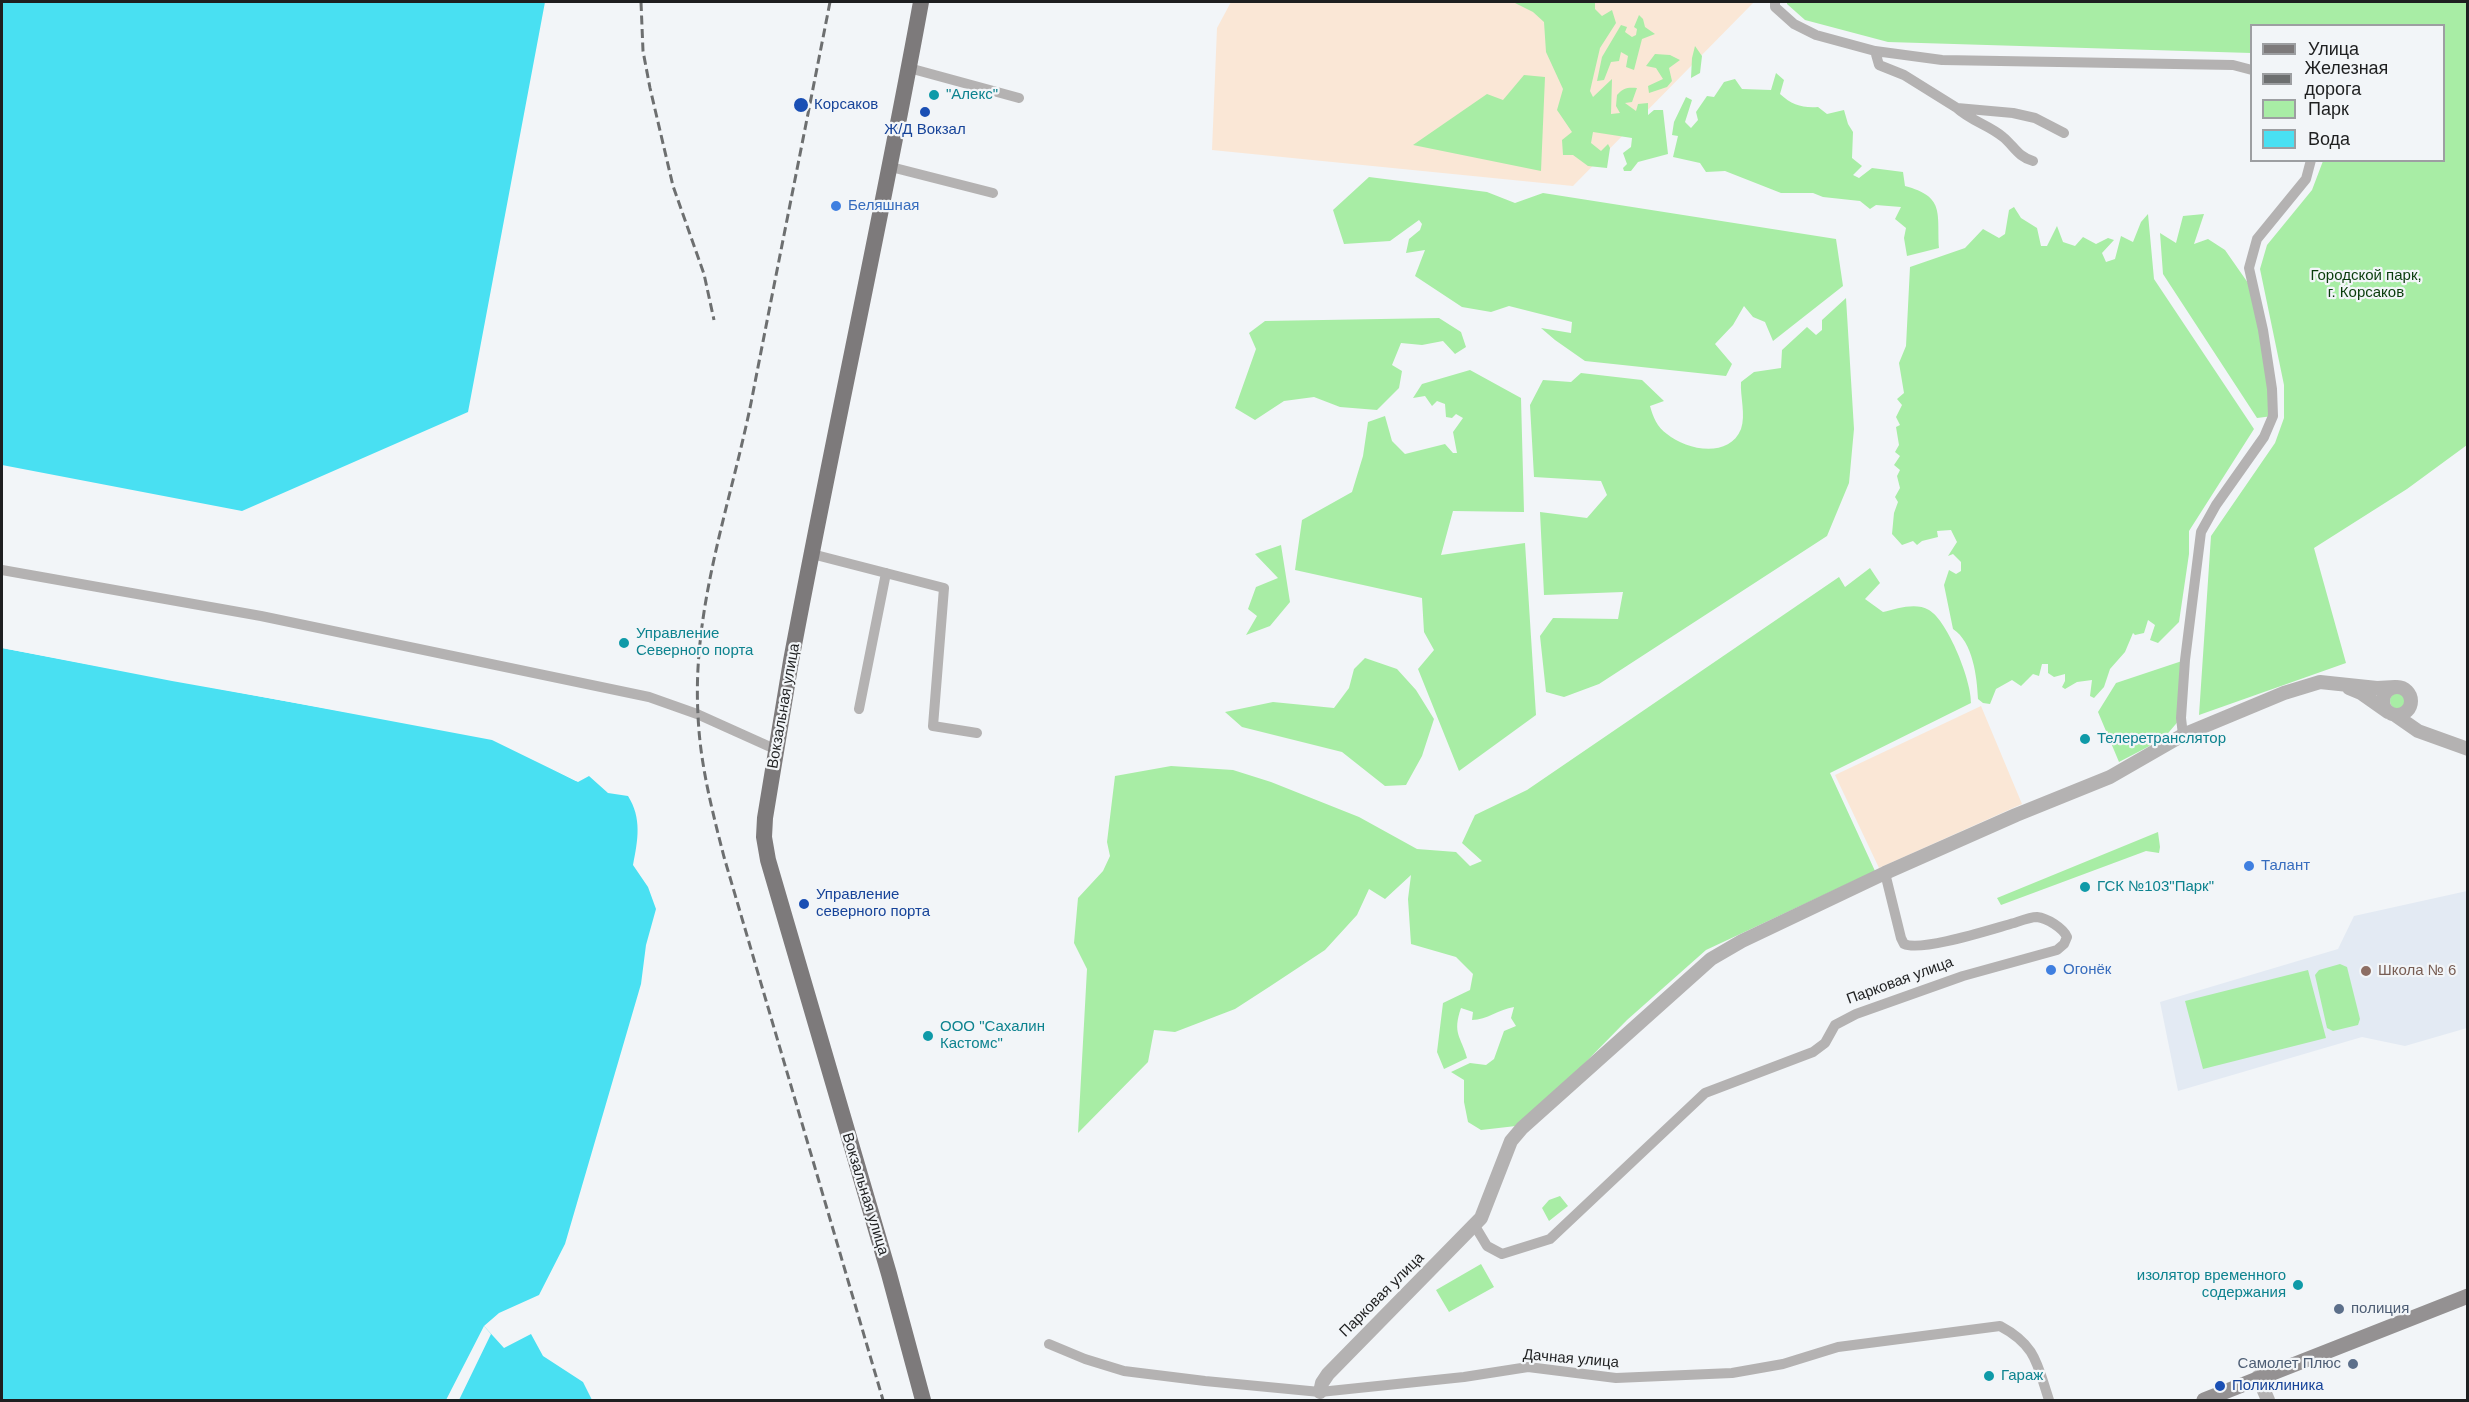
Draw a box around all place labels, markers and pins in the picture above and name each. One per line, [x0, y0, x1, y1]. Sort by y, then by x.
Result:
place label: "Алекс" [946, 86, 998, 104]
marker: "Алекс" [927, 88, 941, 102]
marker: Корсаков [792, 96, 810, 114]
place label: Корсаков [814, 96, 878, 114]
marker: Ж/Д Вокзал [918, 105, 932, 119]
place label: Ж/Д Вокзал [884, 121, 966, 139]
place label: Беляшная [848, 197, 919, 215]
marker: Беляшная [829, 199, 843, 213]
place label: Управление Северного порта [636, 625, 753, 660]
marker: Управление Северного порта [617, 636, 631, 650]
place label: Телеретранслятор [2097, 730, 2226, 748]
marker: Телеретранслятор [2078, 732, 2092, 746]
place label: Талант [2261, 857, 2310, 875]
marker: Талант [2242, 859, 2256, 873]
place label: ГСК №103"Парк" [2097, 878, 2214, 896]
marker: ГСК №103"Парк" [2078, 880, 2092, 894]
place label: Управление северного порта [816, 886, 930, 921]
marker: Управление северного порта [797, 897, 811, 911]
place label: Огонёк [2063, 961, 2111, 979]
place label: Школа № 6 [2378, 962, 2456, 980]
marker: Огонёк [2044, 963, 2058, 977]
marker: Школа № 6 [2359, 964, 2373, 978]
place label: ООО "Сахалин Кастомс" [940, 1018, 1045, 1053]
marker: ООО "Сахалин Кастомс" [921, 1029, 935, 1043]
place label: изолятор временного содержания [2137, 1267, 2286, 1302]
marker: изолятор временного содержания [2291, 1278, 2305, 1292]
place label: полиция [2351, 1300, 2409, 1318]
marker: полиция [2332, 1302, 2346, 1316]
place label: Самолет Плюс [2237, 1355, 2341, 1373]
marker: Самолет Плюс [2346, 1357, 2360, 1371]
place label: Гараж [2001, 1367, 2043, 1385]
marker: Гараж [1982, 1369, 1996, 1383]
place label: Поликлиника [2232, 1377, 2324, 1395]
marker: Поликлиника [2213, 1379, 2227, 1393]

